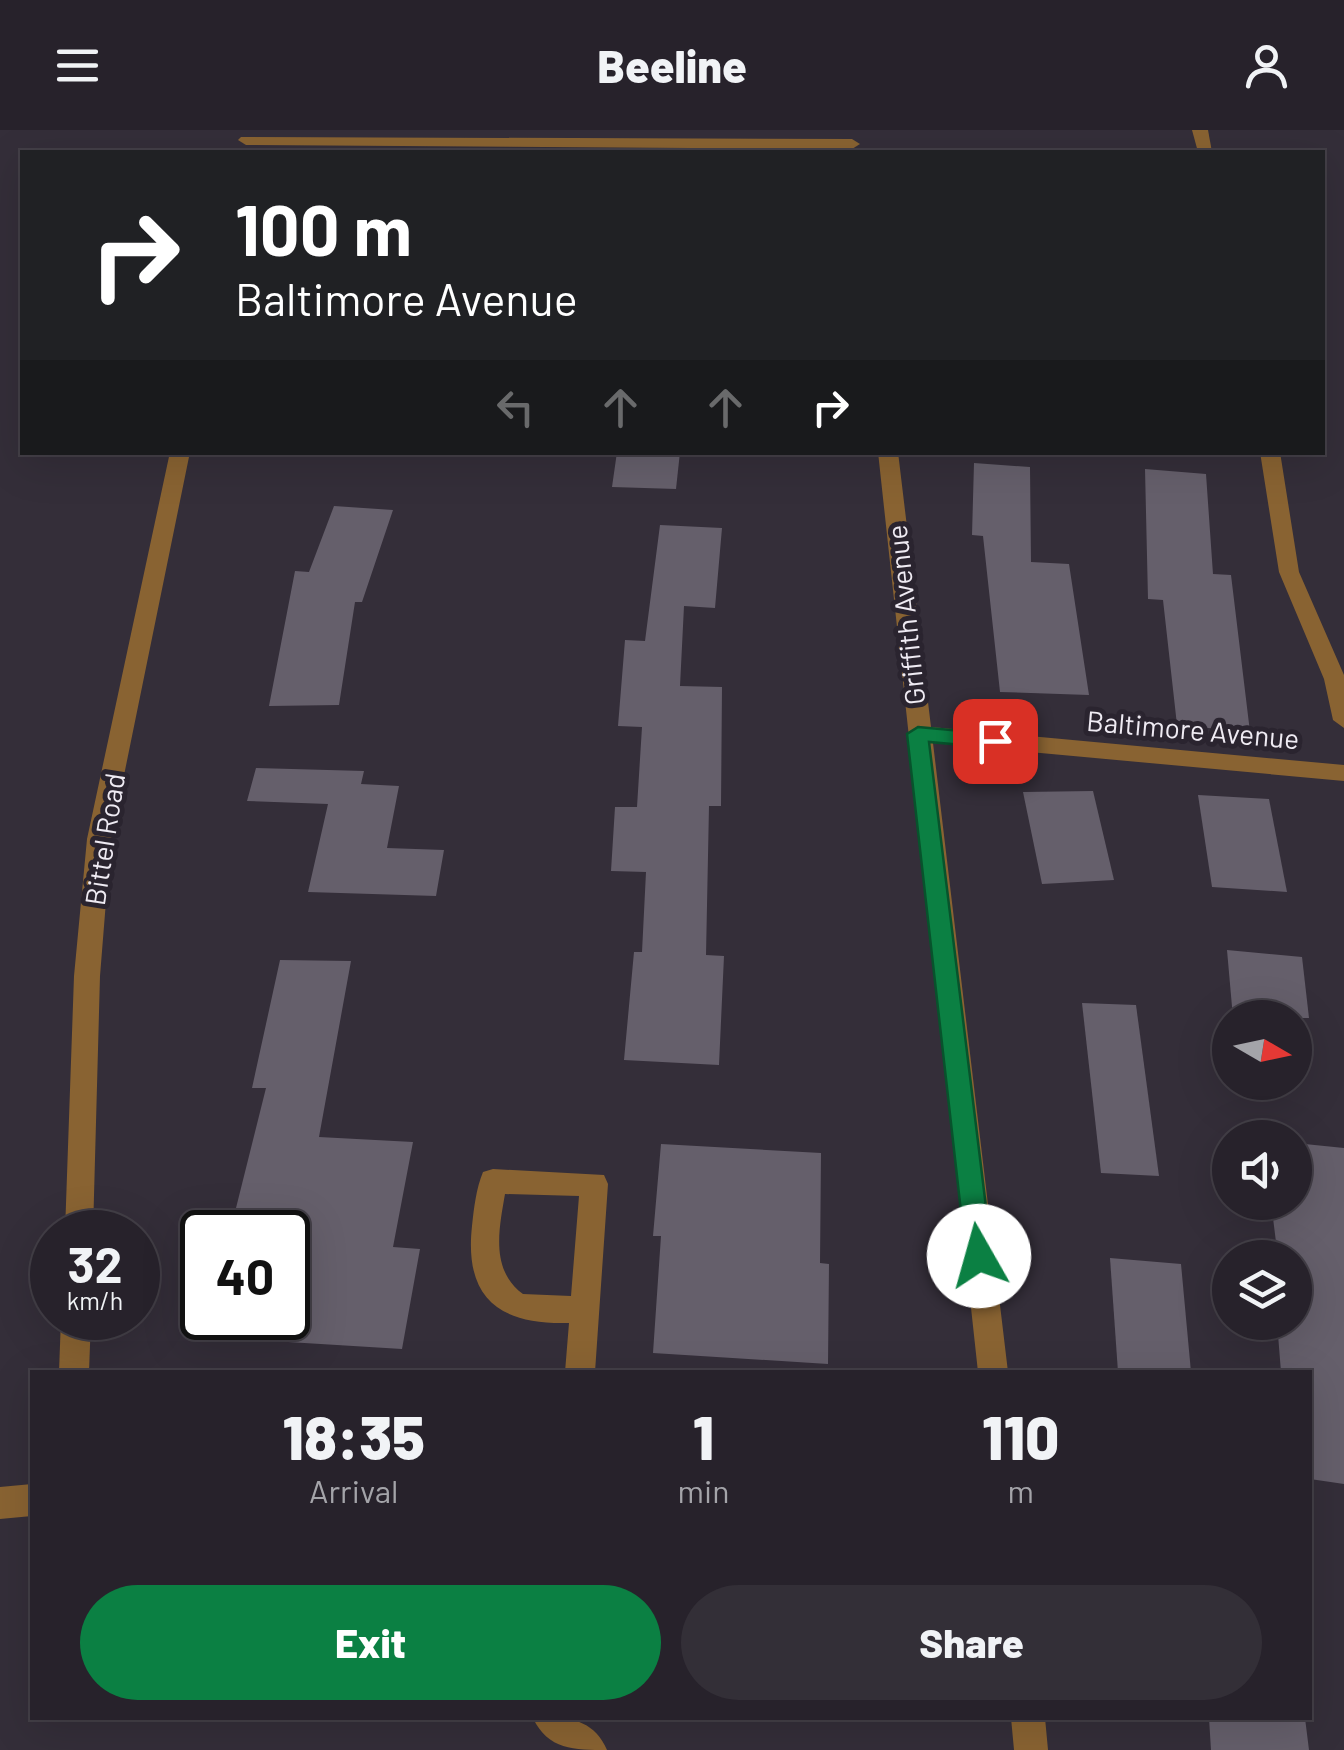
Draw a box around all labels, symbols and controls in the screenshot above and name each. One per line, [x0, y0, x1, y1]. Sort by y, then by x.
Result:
icon: menu [50, 38, 105, 93]
text: Beeline [597, 38, 747, 92]
icon: person [1239, 38, 1294, 93]
text: 100 m [235, 186, 412, 270]
icon: right [70, 190, 200, 320]
text: Baltimore Avenue [235, 271, 578, 325]
icon: left [488, 380, 543, 435]
icon: ahead [593, 380, 648, 435]
icon: ahead [698, 380, 753, 435]
icon: right [803, 380, 858, 435]
street label: Griffith Avenue [879, 523, 931, 707]
pin [953, 699, 1038, 784]
street label: Baltimore Avenue [1085, 703, 1301, 755]
icon: arrive [968, 714, 1023, 769]
street label: Bittel Road [77, 770, 131, 908]
north arrow [1212, 1000, 1312, 1100]
map controls [1212, 1000, 1312, 1340]
button: sound [1212, 1120, 1312, 1220]
position arrow [927, 1204, 1031, 1308]
speed limit sign: 40 [180, 1210, 310, 1340]
text: 32 [67, 1233, 122, 1293]
button: layers [1212, 1240, 1312, 1340]
text: km/h [67, 1285, 123, 1315]
text: 18:35 [283, 1400, 425, 1472]
text: 1 [693, 1400, 714, 1472]
text: 110 [982, 1400, 1059, 1472]
text: Arrival [309, 1471, 398, 1509]
text: min [678, 1471, 729, 1509]
text: m [1007, 1471, 1034, 1509]
button: Exit [80, 1585, 661, 1700]
button: Share [681, 1585, 1262, 1700]

